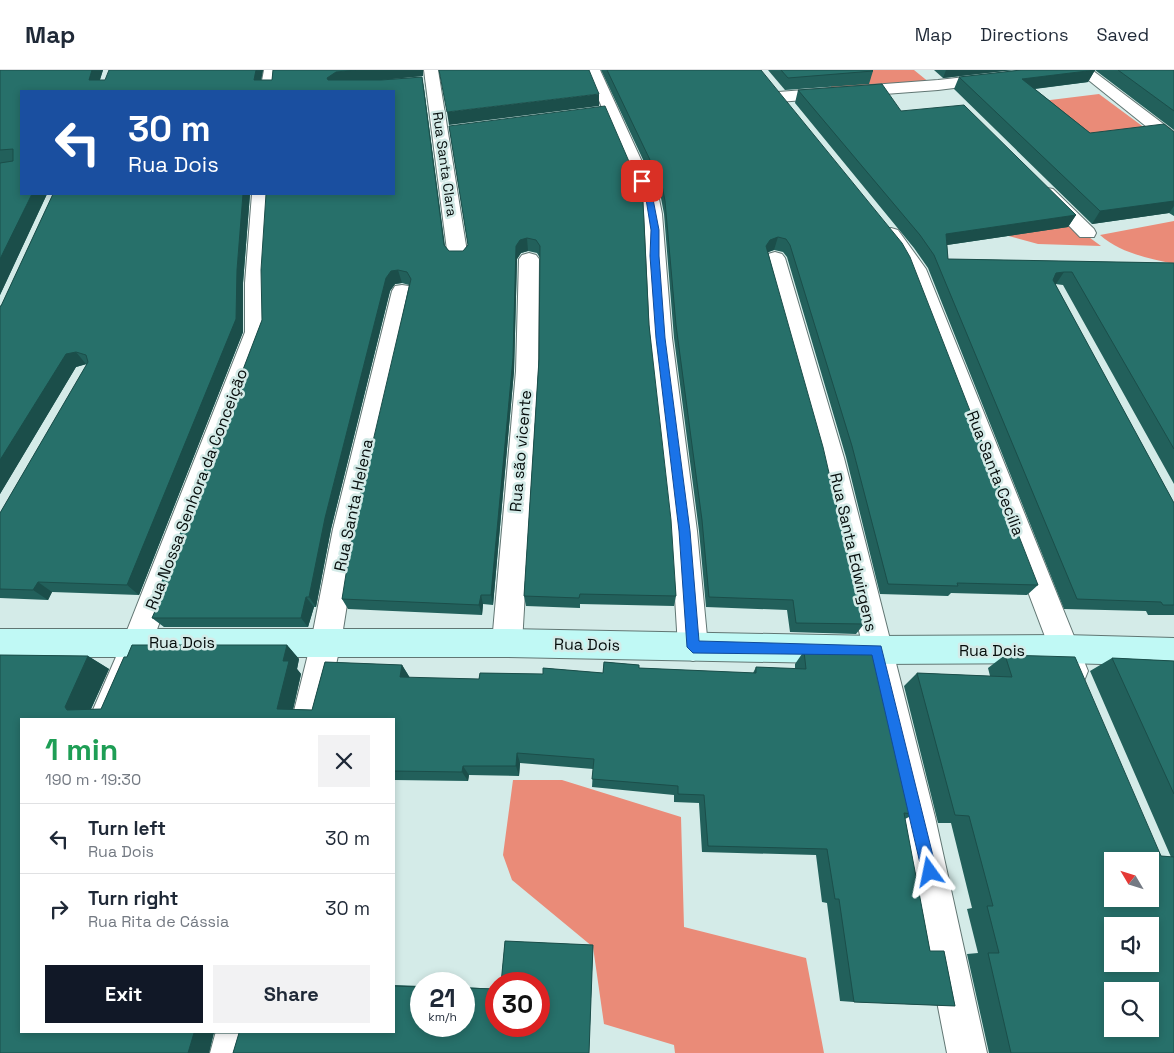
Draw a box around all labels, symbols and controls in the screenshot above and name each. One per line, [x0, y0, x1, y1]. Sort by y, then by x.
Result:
text: Map [25, 19, 75, 50]
text: Map [915, 23, 952, 46]
text: Directions [980, 23, 1069, 46]
text: Saved [1097, 23, 1149, 46]
text: 30 m [128, 107, 211, 151]
icon: left [45, 110, 110, 175]
street label: Rua Santa Clara [429, 110, 461, 218]
text: Rua Dois [128, 150, 219, 178]
pin [621, 160, 663, 202]
icon: arrive [628, 167, 656, 195]
street label: Rua Nossa Senhora da Conceição [141, 366, 252, 613]
street label: Rua são vicente [505, 389, 536, 513]
street label: Rua Santa Cecília [962, 407, 1029, 539]
street label: Rua Santa Helena [329, 437, 378, 573]
street label: Rua Santa Edwirgens [825, 471, 882, 633]
street label: Rua Dois [149, 632, 215, 653]
street label: Rua Dois [554, 633, 620, 656]
street label: Rua Dois [959, 640, 1025, 661]
text: 1 min [45, 730, 118, 769]
button: close [318, 735, 370, 787]
text: 190 m · 19:30 [45, 769, 141, 790]
text: Turn left [88, 816, 166, 841]
icon: left [45, 825, 73, 853]
text: 30 m [325, 826, 370, 851]
text: Rua Dois [88, 841, 154, 862]
position arrow [903, 845, 955, 897]
north arrow [1104, 852, 1159, 908]
map controls [1104, 852, 1159, 1037]
text: Turn right [88, 886, 178, 911]
icon: right [45, 895, 73, 923]
text: 30 m [325, 896, 370, 921]
text: Rua Rita de Cássia [88, 911, 229, 932]
button: sound [1104, 917, 1159, 972]
button: Exit [45, 965, 203, 1023]
button: Share [213, 965, 370, 1023]
speed limit sign: 30 [485, 972, 550, 1037]
text: 21 [429, 982, 456, 1014]
button: search [1104, 982, 1159, 1037]
text: km/h [428, 1009, 457, 1025]

